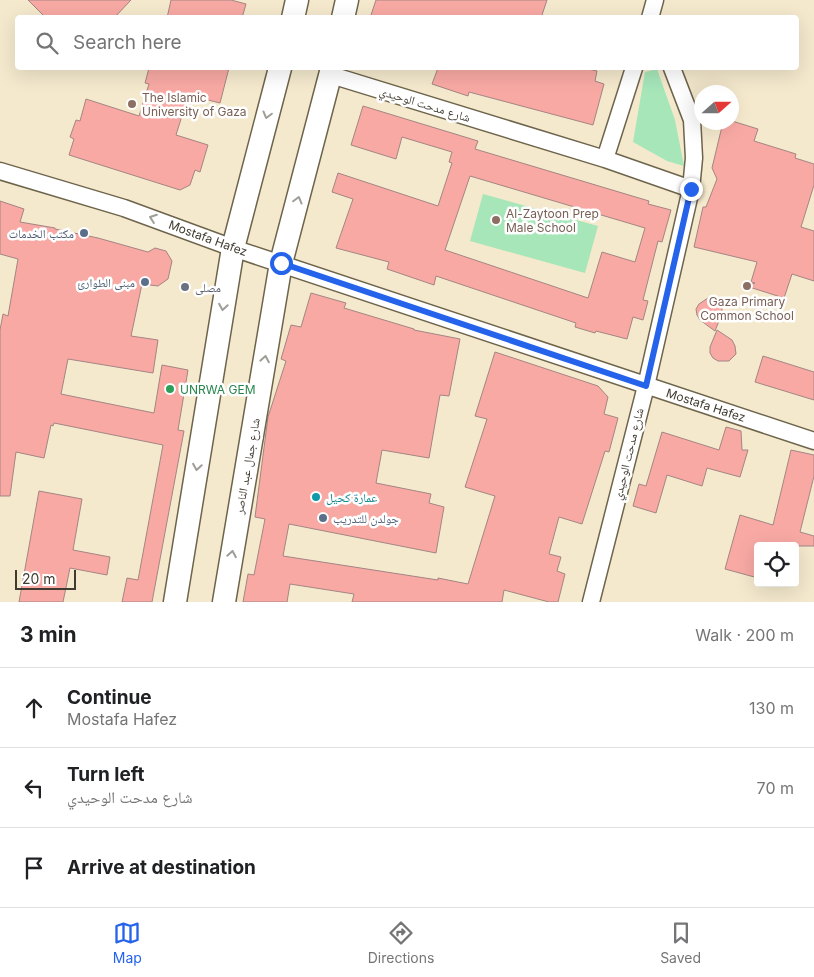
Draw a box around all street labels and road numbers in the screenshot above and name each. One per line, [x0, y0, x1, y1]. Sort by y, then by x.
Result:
street label: شارع مدحت الوحيدي [377, 83, 472, 128]
street label: Mostafa Hafez [167, 217, 249, 259]
street label: Mostafa Hafez [664, 385, 748, 425]
street label: شارع مدحت الوحيدي [609, 406, 650, 502]
street label: شارع جمال عبد الناصر [231, 417, 264, 516]

